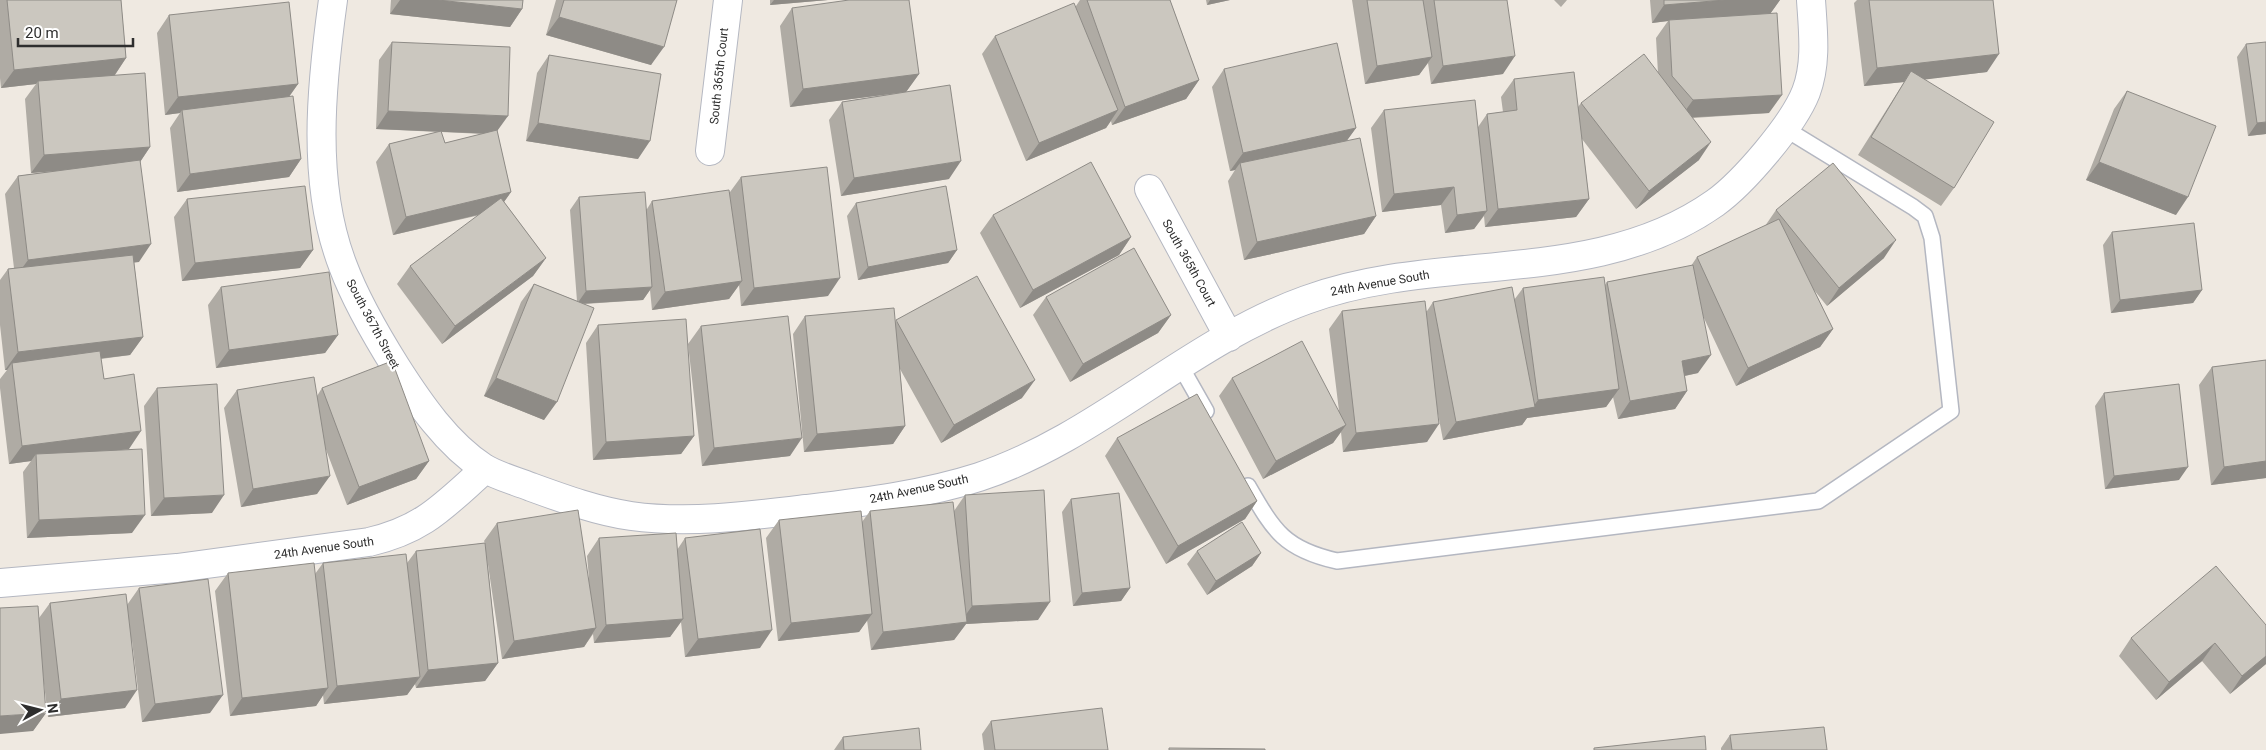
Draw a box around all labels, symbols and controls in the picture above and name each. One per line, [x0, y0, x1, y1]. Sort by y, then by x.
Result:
scale bar [18, 15, 132, 47]
text: 20 m [25, 24, 59, 42]
street label: South 365th Court [707, 27, 731, 125]
street label: South 365th Court [1159, 217, 1219, 309]
street label: 24th Avenue South [1329, 267, 1431, 299]
street label: South 367th Street [343, 277, 403, 371]
street label: 24th Avenue South [868, 472, 970, 506]
street label: 24th Avenue South [273, 534, 375, 562]
north arrow [15, 685, 65, 735]
text: N [44, 703, 61, 714]

